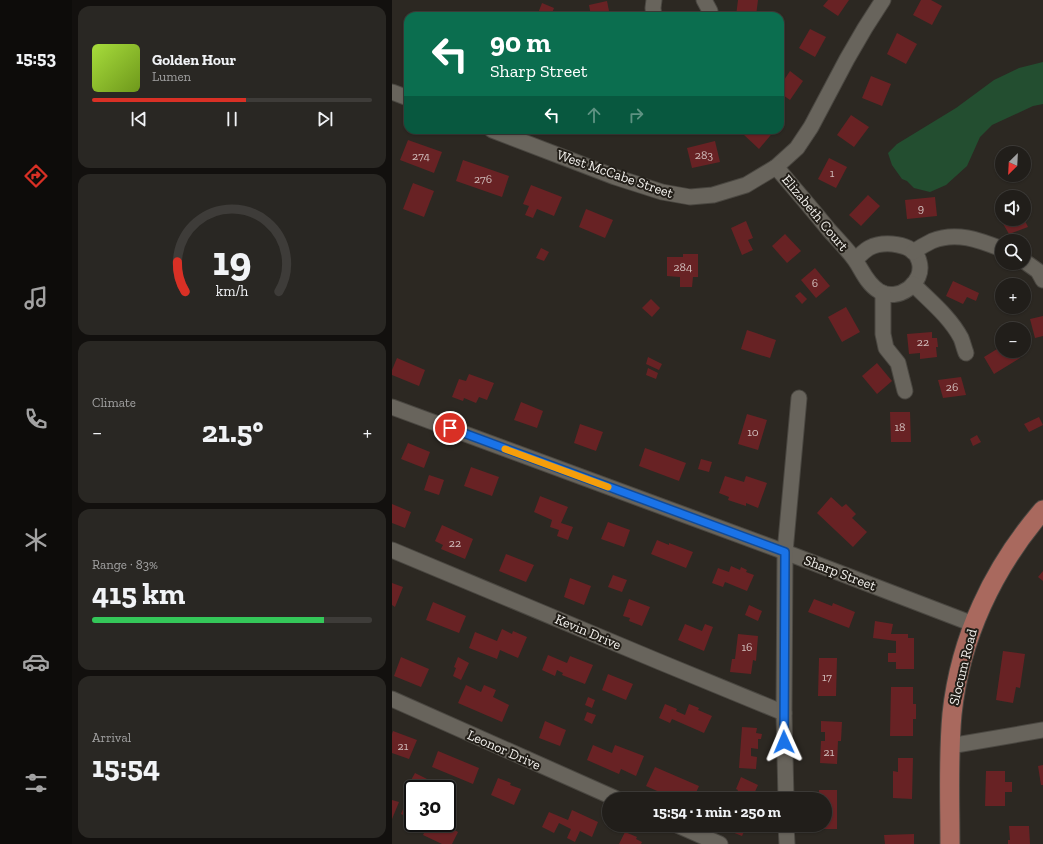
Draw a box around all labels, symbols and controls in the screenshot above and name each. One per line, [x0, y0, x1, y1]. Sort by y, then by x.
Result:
text: 90 m [490, 26, 551, 59]
icon: left [424, 28, 476, 80]
text: 15:53 [16, 47, 56, 69]
text: Golden Hour [152, 51, 236, 69]
text: Sharp Street [490, 60, 587, 82]
text: Lumen [152, 69, 191, 84]
icon: left [541, 104, 563, 126]
icon: ahead [583, 104, 605, 126]
icon: right [625, 104, 647, 126]
icon: previous [128, 108, 150, 130]
icon: pause [221, 108, 243, 130]
icon: next [314, 108, 336, 130]
street label: West McCabe Street [555, 146, 676, 202]
north arrow [995, 146, 1031, 182]
map controls [995, 146, 1031, 358]
house number: 283 [695, 148, 713, 162]
house number: 274 [412, 149, 431, 163]
icon: directions [22, 162, 50, 190]
house number: 1 [830, 166, 835, 180]
street label: Elizabeth Court [778, 171, 852, 255]
house number: 276 [474, 172, 492, 186]
button: sound [995, 190, 1031, 226]
house number: 9 [918, 201, 924, 215]
button: search [995, 234, 1031, 270]
text: 19 [212, 236, 252, 286]
house number: 284 [673, 260, 693, 274]
house number: 6 [812, 276, 818, 290]
button: + [995, 278, 1031, 314]
text: km/h [216, 283, 248, 300]
icon: music [22, 284, 50, 312]
button: − [995, 322, 1031, 358]
house number: 22 [917, 335, 929, 349]
house number: 26 [946, 380, 958, 394]
text: Climate [92, 395, 136, 410]
icon: phone [22, 405, 50, 433]
pin [433, 411, 467, 445]
text: 21.5° [202, 414, 263, 450]
icon: arrive [439, 417, 461, 439]
text: − [92, 419, 102, 446]
text: + [363, 419, 372, 446]
house number: 18 [894, 420, 906, 434]
house number: 10 [747, 425, 759, 439]
icon: climate [22, 526, 50, 554]
house number: 22 [449, 536, 461, 550]
street label: Sharp Street [802, 551, 879, 595]
text: Range · 83% [92, 557, 158, 572]
text: 415 km [92, 576, 185, 612]
street label: Kevin Drive [552, 610, 624, 654]
street label: Slocum Road [945, 627, 981, 707]
house number: 16 [742, 640, 753, 654]
icon: car [22, 648, 50, 676]
house number: 17 [822, 670, 832, 684]
position arrow [763, 721, 805, 763]
street label: Leonor Drive [465, 726, 544, 774]
text: Arrival [92, 730, 131, 745]
house number: 21 [398, 739, 409, 753]
house number: 21 [824, 745, 835, 759]
text: 15:54 [92, 749, 160, 785]
icon: filters [22, 769, 50, 797]
speed limit sign: 30 [404, 780, 456, 832]
text: 15:54 · 1 min · 250 m [653, 803, 781, 821]

